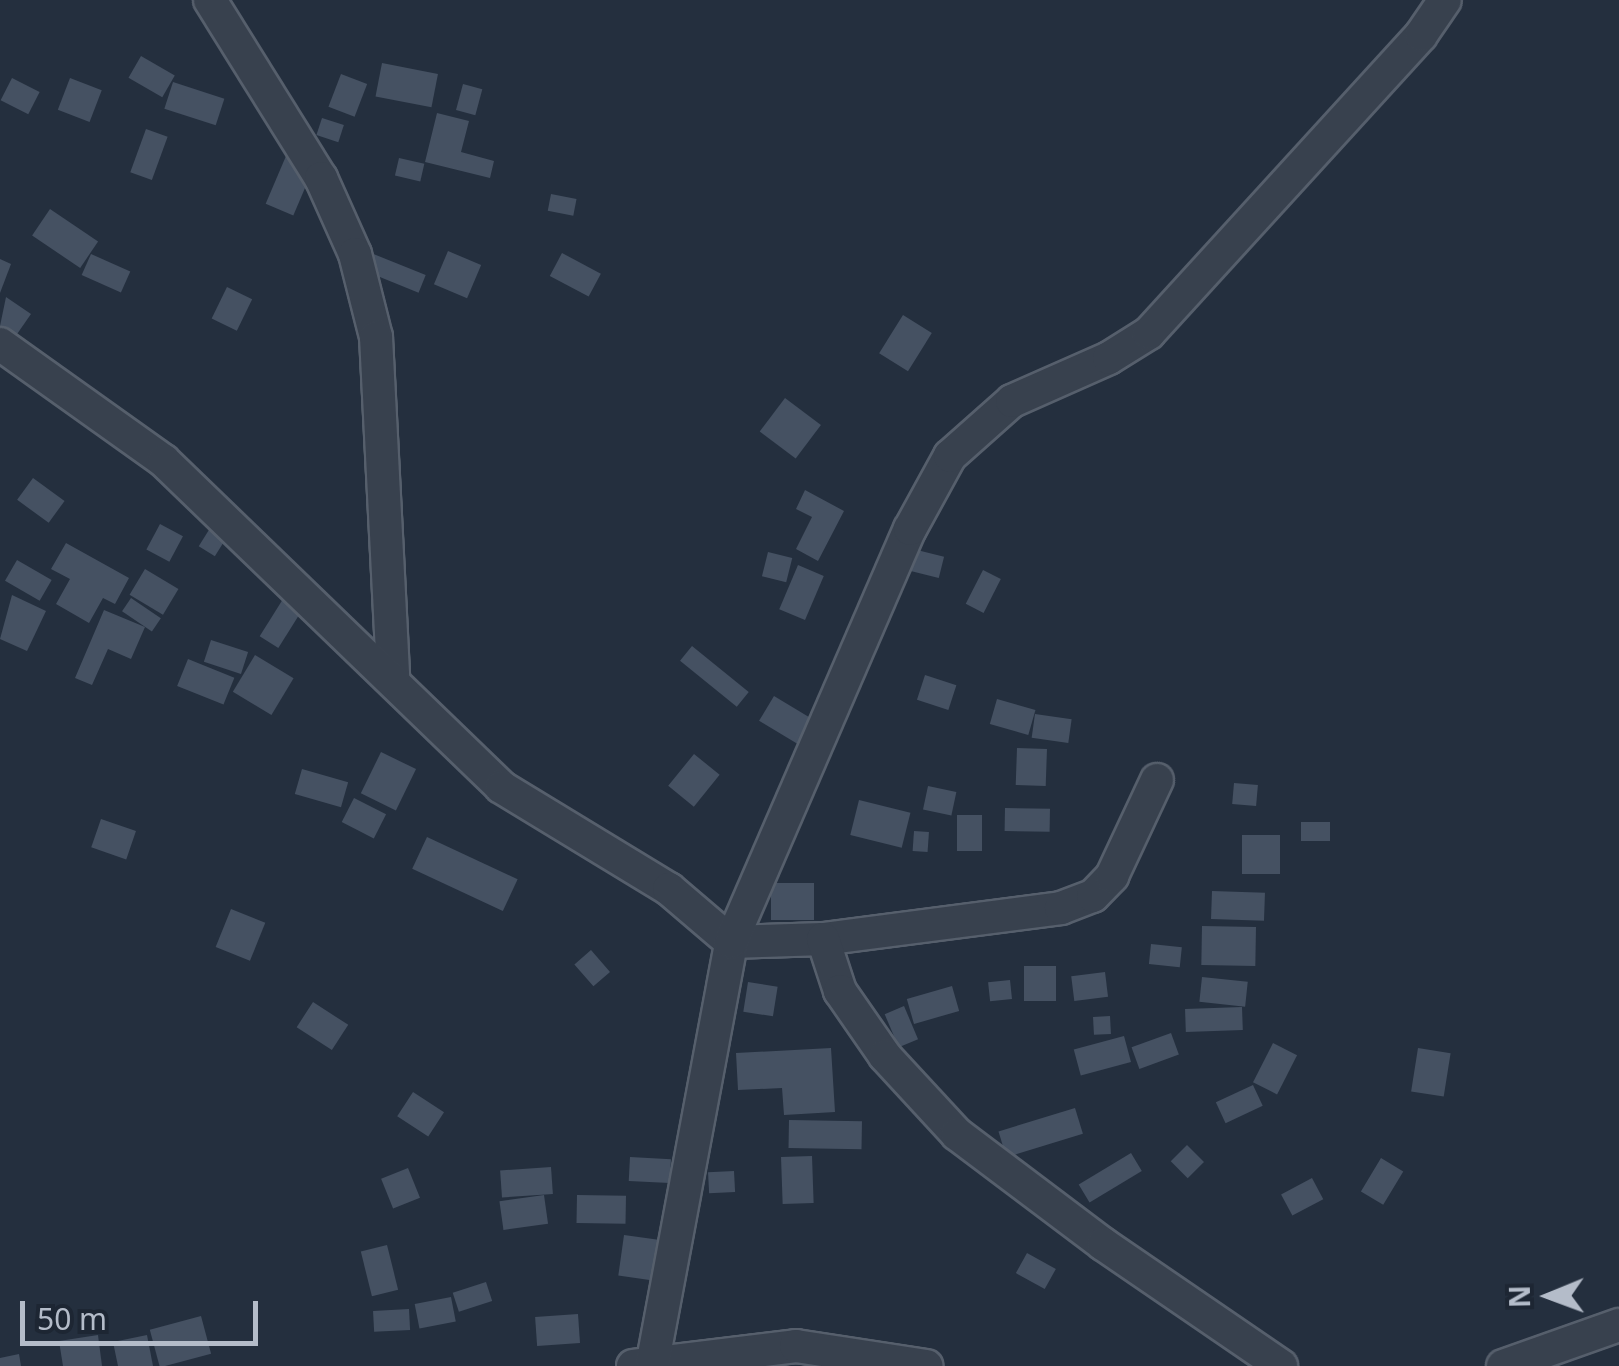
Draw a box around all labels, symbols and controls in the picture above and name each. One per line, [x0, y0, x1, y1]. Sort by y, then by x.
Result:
north arrow [1499, 1246, 1599, 1346]
scale bar [25, 1281, 262, 1343]
text: N [1500, 1285, 1538, 1308]
text: 50 m [37, 1298, 107, 1339]

